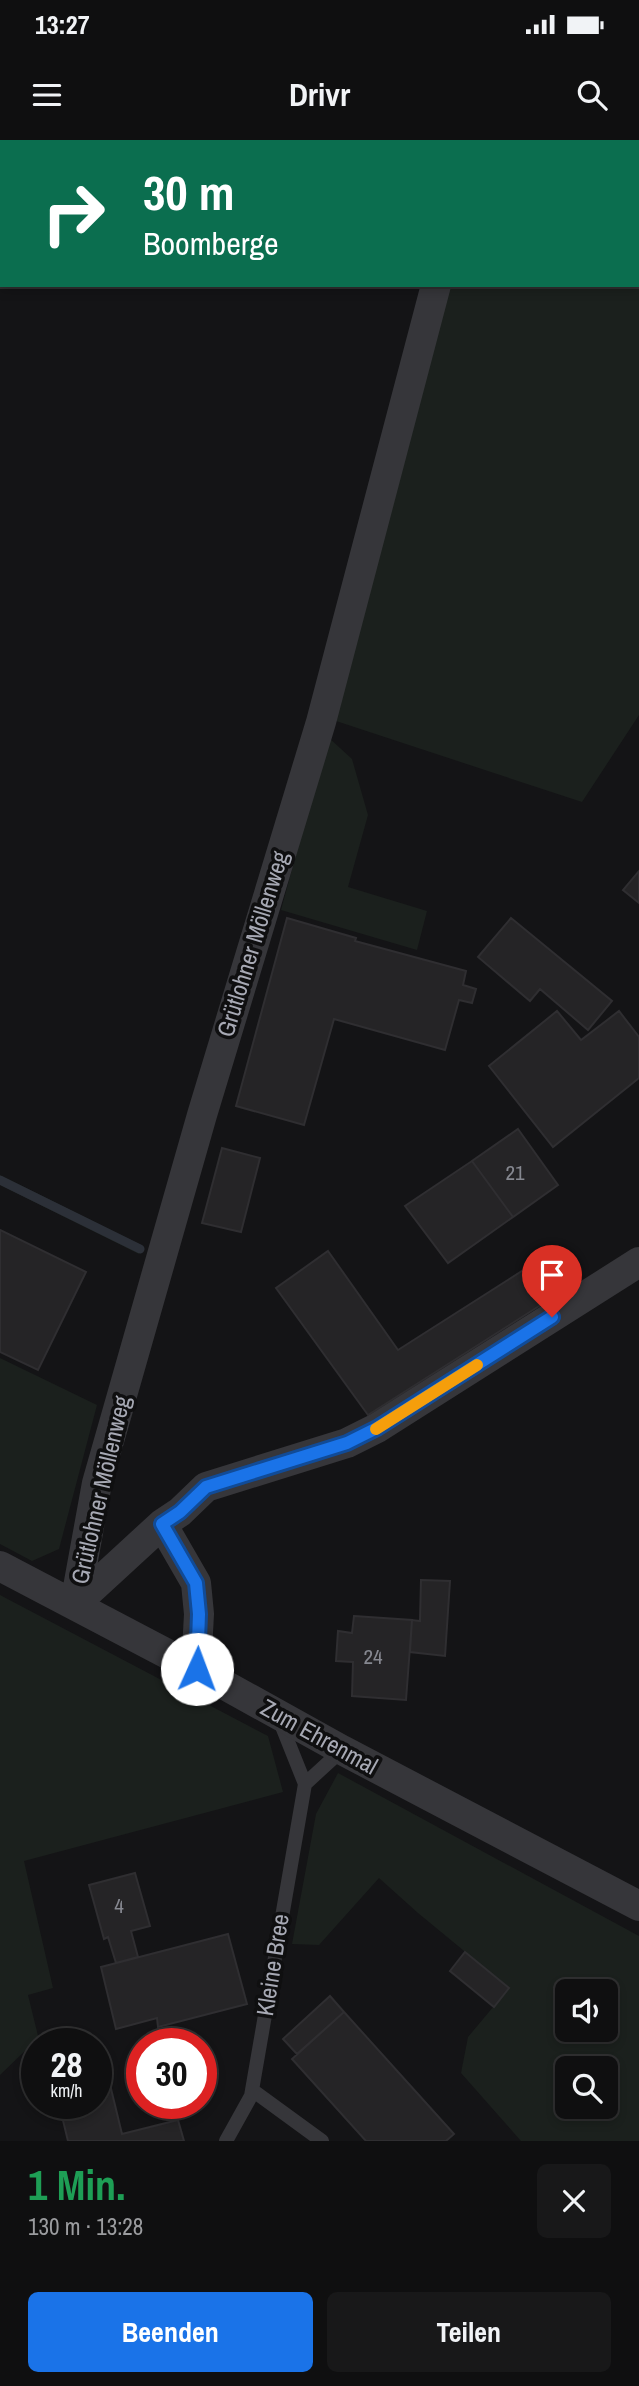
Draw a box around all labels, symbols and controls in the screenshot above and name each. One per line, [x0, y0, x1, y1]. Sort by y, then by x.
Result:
text: 13:27 [35, 7, 90, 42]
text: Drivr [289, 73, 350, 116]
icon: menu [28, 76, 66, 114]
icon: search [573, 76, 611, 114]
text: 30 m [143, 159, 235, 225]
icon: right [28, 168, 119, 259]
text: Boomberge [143, 222, 279, 265]
street label: Grütlohner Möllenweg [209, 847, 296, 1040]
house number: 21 [505, 1158, 525, 1187]
pin [522, 1245, 582, 1317]
icon: arrive [533, 1256, 571, 1294]
street label: Grütlohner Möllenweg [63, 1392, 137, 1587]
position arrow [160, 1632, 234, 1706]
house number: 24 [363, 1642, 383, 1671]
street label: Zum Ehrenmal [255, 1691, 384, 1781]
house number: 4 [114, 1891, 124, 1920]
street label: Kleine Bree [248, 1912, 296, 2018]
map controls [555, 1979, 618, 2119]
button: sound [555, 1979, 618, 2042]
speed limit sign: 30 [126, 2028, 217, 2119]
text: 28 [51, 2041, 82, 2088]
button: search [555, 2056, 618, 2119]
text: km/h [51, 2078, 83, 2103]
text: 1 Min. [28, 2157, 126, 2213]
button: close [537, 2164, 611, 2238]
text: 130 m · 13:28 [28, 2211, 143, 2242]
button: Beenden [28, 2292, 313, 2372]
button: Teilen [327, 2292, 611, 2372]

